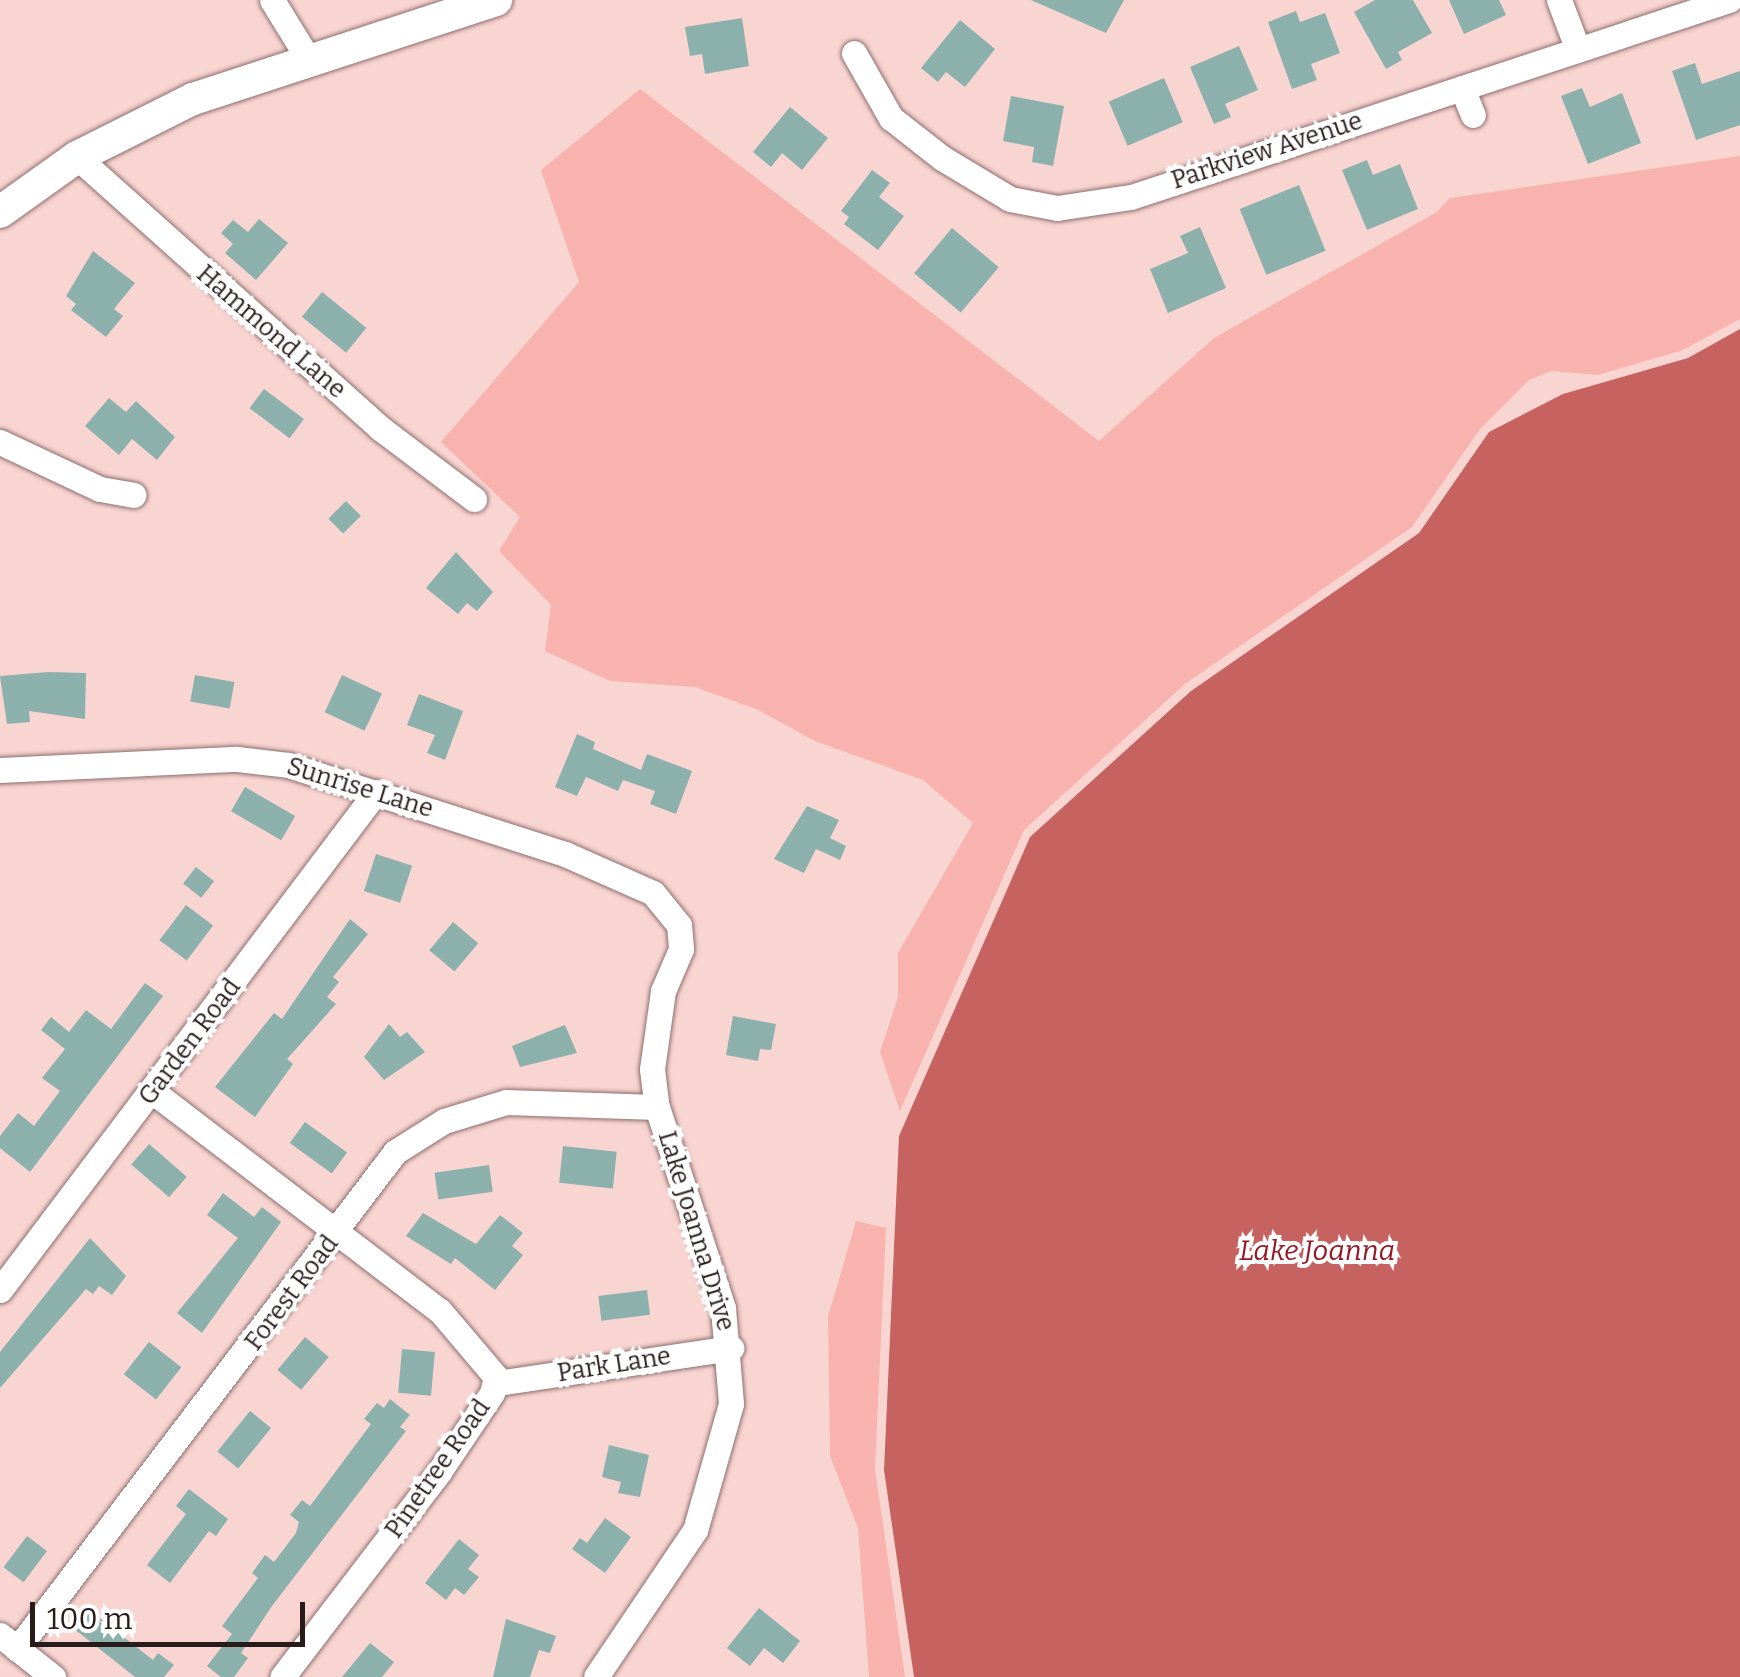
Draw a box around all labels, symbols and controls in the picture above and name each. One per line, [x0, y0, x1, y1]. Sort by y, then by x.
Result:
street label: Parkview Avenue [1168, 106, 1366, 196]
street label: Hammond Lane [190, 259, 352, 405]
street label: Sunrise Lane [283, 752, 437, 824]
street label: Garden Road [133, 973, 247, 1111]
street label: Lake Joanna Drive [651, 1128, 741, 1334]
street label: Forest Road [239, 1230, 345, 1356]
water label: Lake Joanna [1239, 1234, 1395, 1268]
street label: Park Lane [555, 1341, 673, 1389]
street label: Pinetree Road [379, 1394, 497, 1544]
scale bar [35, 1582, 310, 1644]
text: 100 m [47, 1601, 132, 1637]

